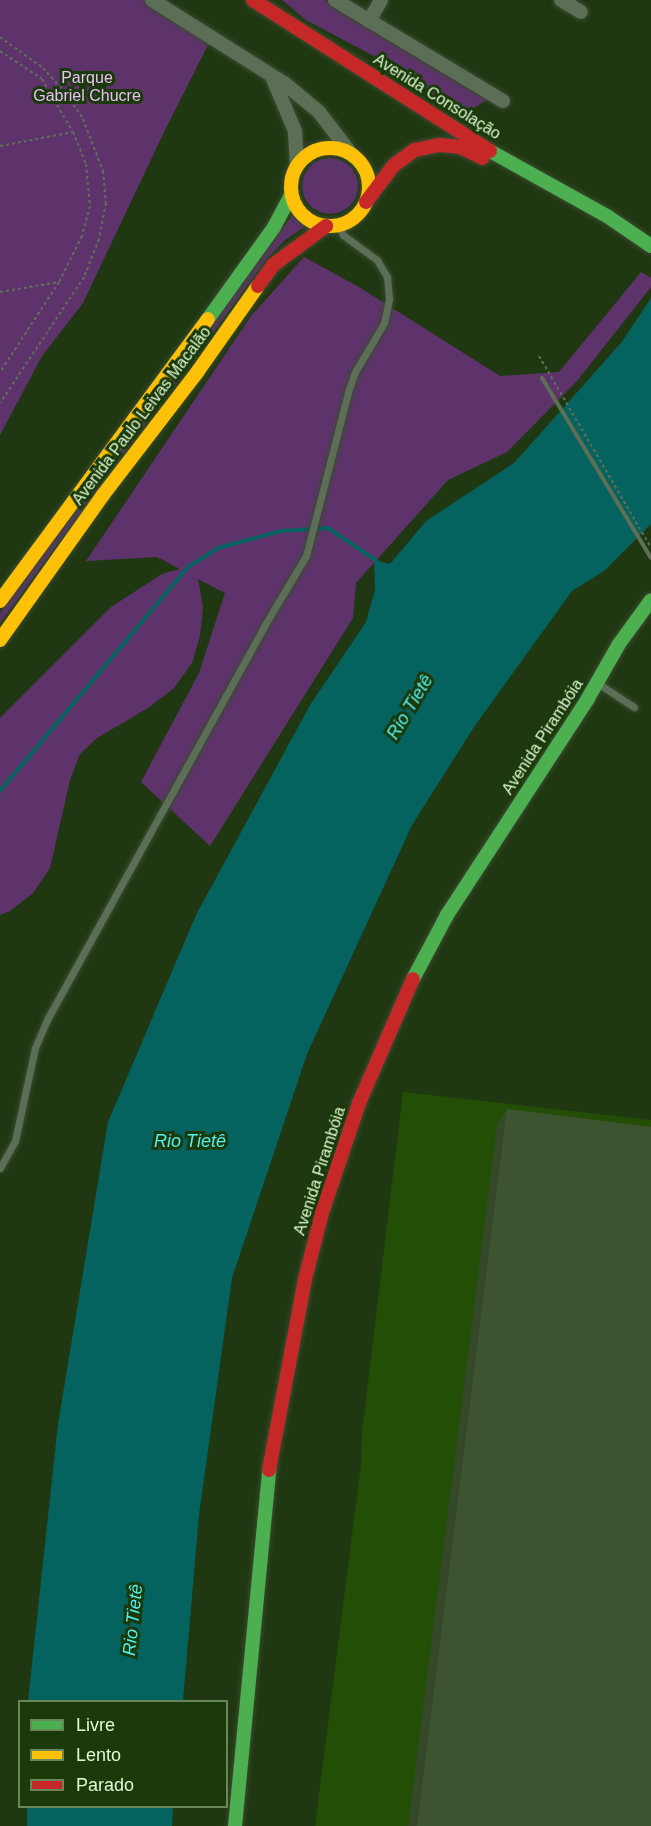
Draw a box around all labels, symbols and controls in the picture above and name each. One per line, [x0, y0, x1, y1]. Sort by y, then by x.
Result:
street label: Avenida Consolação [370, 50, 504, 144]
park label: Parque Gabriel Chucre [33, 68, 141, 106]
street label: Avenida Paulo Leivas Macalão [69, 323, 215, 509]
water label: Rio Tietê [382, 671, 438, 743]
street label: Avenida Pirambóia [498, 676, 588, 798]
street label: Avenida Pirambóia [290, 1104, 350, 1238]
water label: Rio Tietê [154, 1130, 226, 1152]
water label: Rio Tietê [119, 1583, 147, 1657]
legend [18, 1700, 228, 1808]
text: Livre [76, 1715, 115, 1735]
text: Lento [76, 1745, 121, 1765]
text: Parado [76, 1775, 134, 1795]

